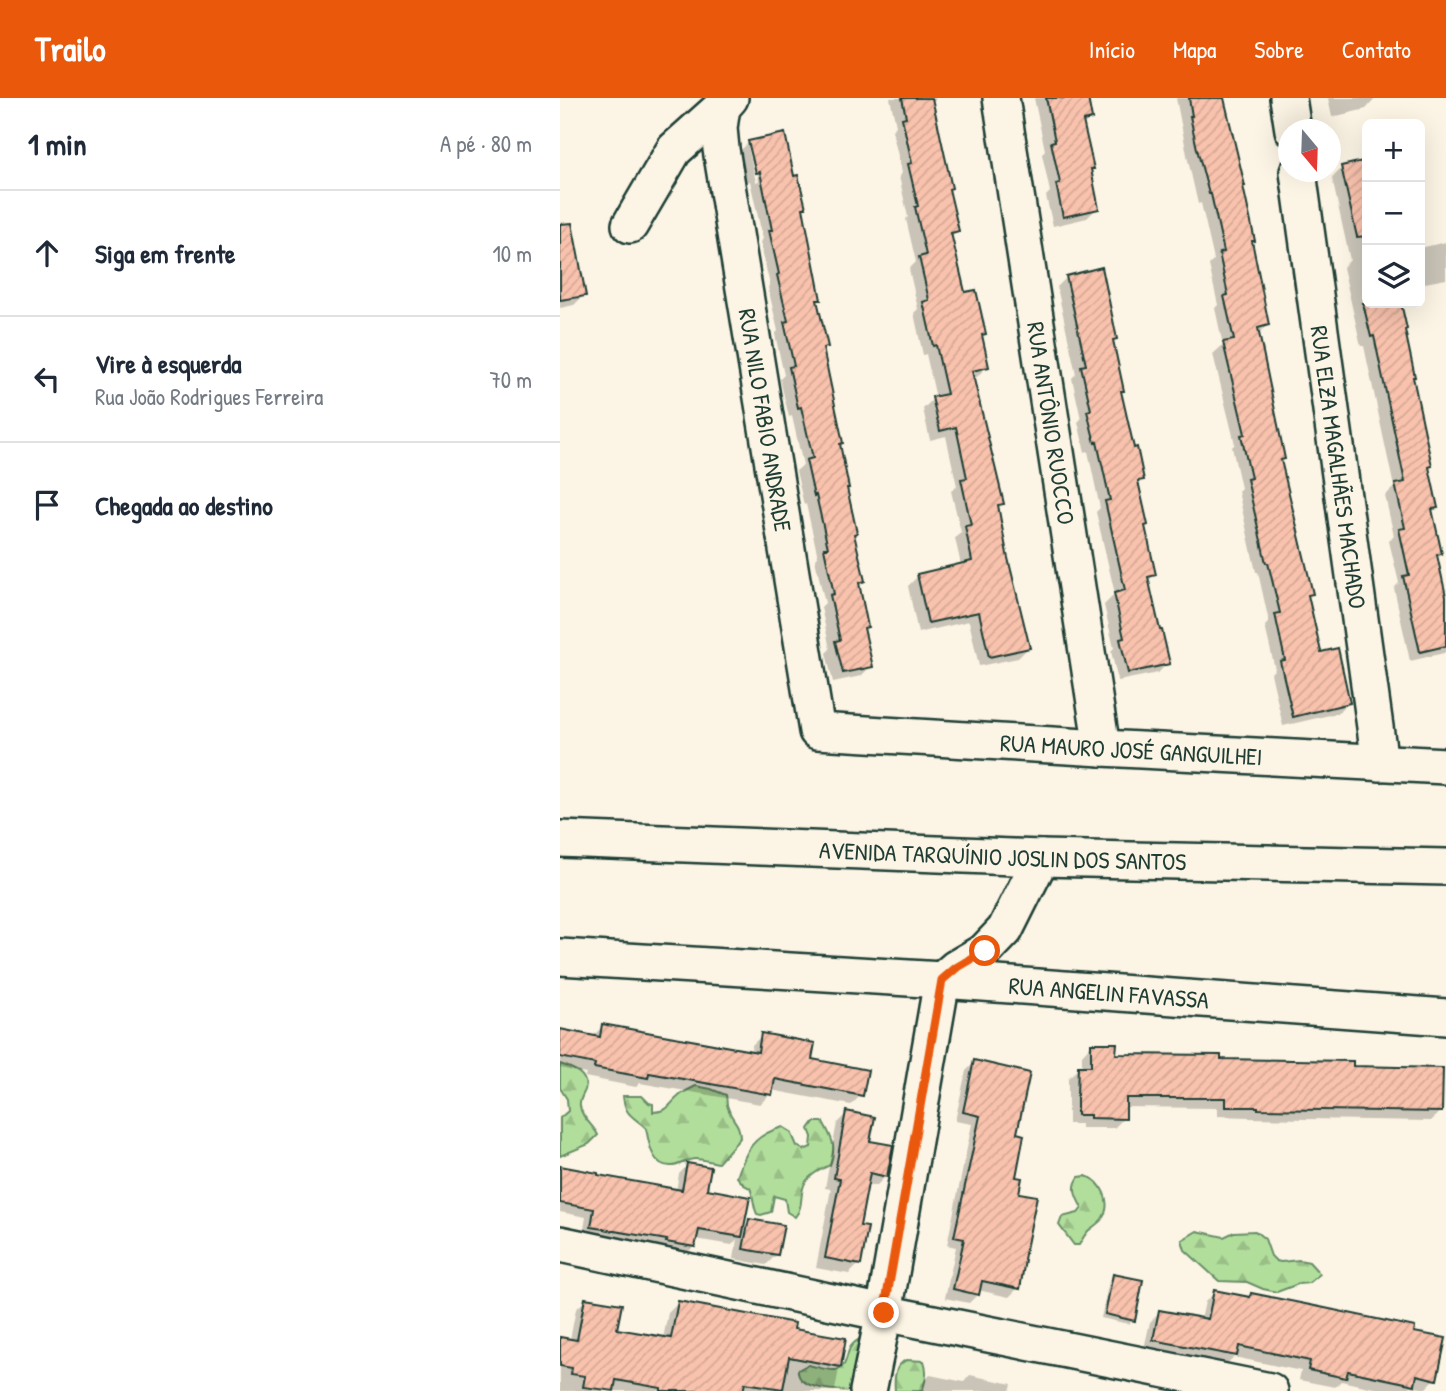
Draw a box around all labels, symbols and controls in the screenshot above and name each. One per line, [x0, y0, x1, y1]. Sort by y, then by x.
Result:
text: Trailo [35, 27, 106, 71]
text: Início [1089, 33, 1135, 65]
text: Mapa [1173, 33, 1216, 65]
text: Sobre [1254, 33, 1304, 65]
text: Contato [1342, 33, 1411, 65]
north arrow [1278, 119, 1341, 182]
map controls [1362, 119, 1425, 308]
button: + [1362, 119, 1425, 182]
text: 1 min [28, 124, 86, 164]
text: A pé · 80 m [440, 128, 532, 159]
button: − [1362, 182, 1425, 245]
icon: ahead [28, 234, 66, 272]
text: Siga em frente [95, 236, 235, 271]
text: 10 m [492, 238, 532, 269]
button: layers [1362, 245, 1425, 308]
street label: RUA NILO FABIO ANDRADE [732, 306, 800, 534]
street label: RUA ANTÔNIO RUOCCO [1020, 319, 1083, 527]
street label: RUA ELZA MAGALHÃES MACHADO [1303, 324, 1374, 611]
text: Vire à esquerda [95, 346, 241, 381]
icon: left [28, 360, 66, 398]
text: 70 m [489, 364, 532, 395]
text: Rua João Rodrigues Ferreira [95, 381, 323, 412]
icon: arrive [28, 486, 66, 524]
text: Chegada ao destino [95, 488, 273, 523]
street label: RUA MAURO JOSÉ GANGUILHEI [999, 726, 1263, 772]
street label: AVENIDA TARQUÍNIO JOSLIN DOS SANTOS [819, 833, 1187, 877]
route start [969, 935, 1000, 966]
street label: RUA ANGELIN FAVASSA [1008, 969, 1210, 1016]
route end [868, 1297, 899, 1328]

